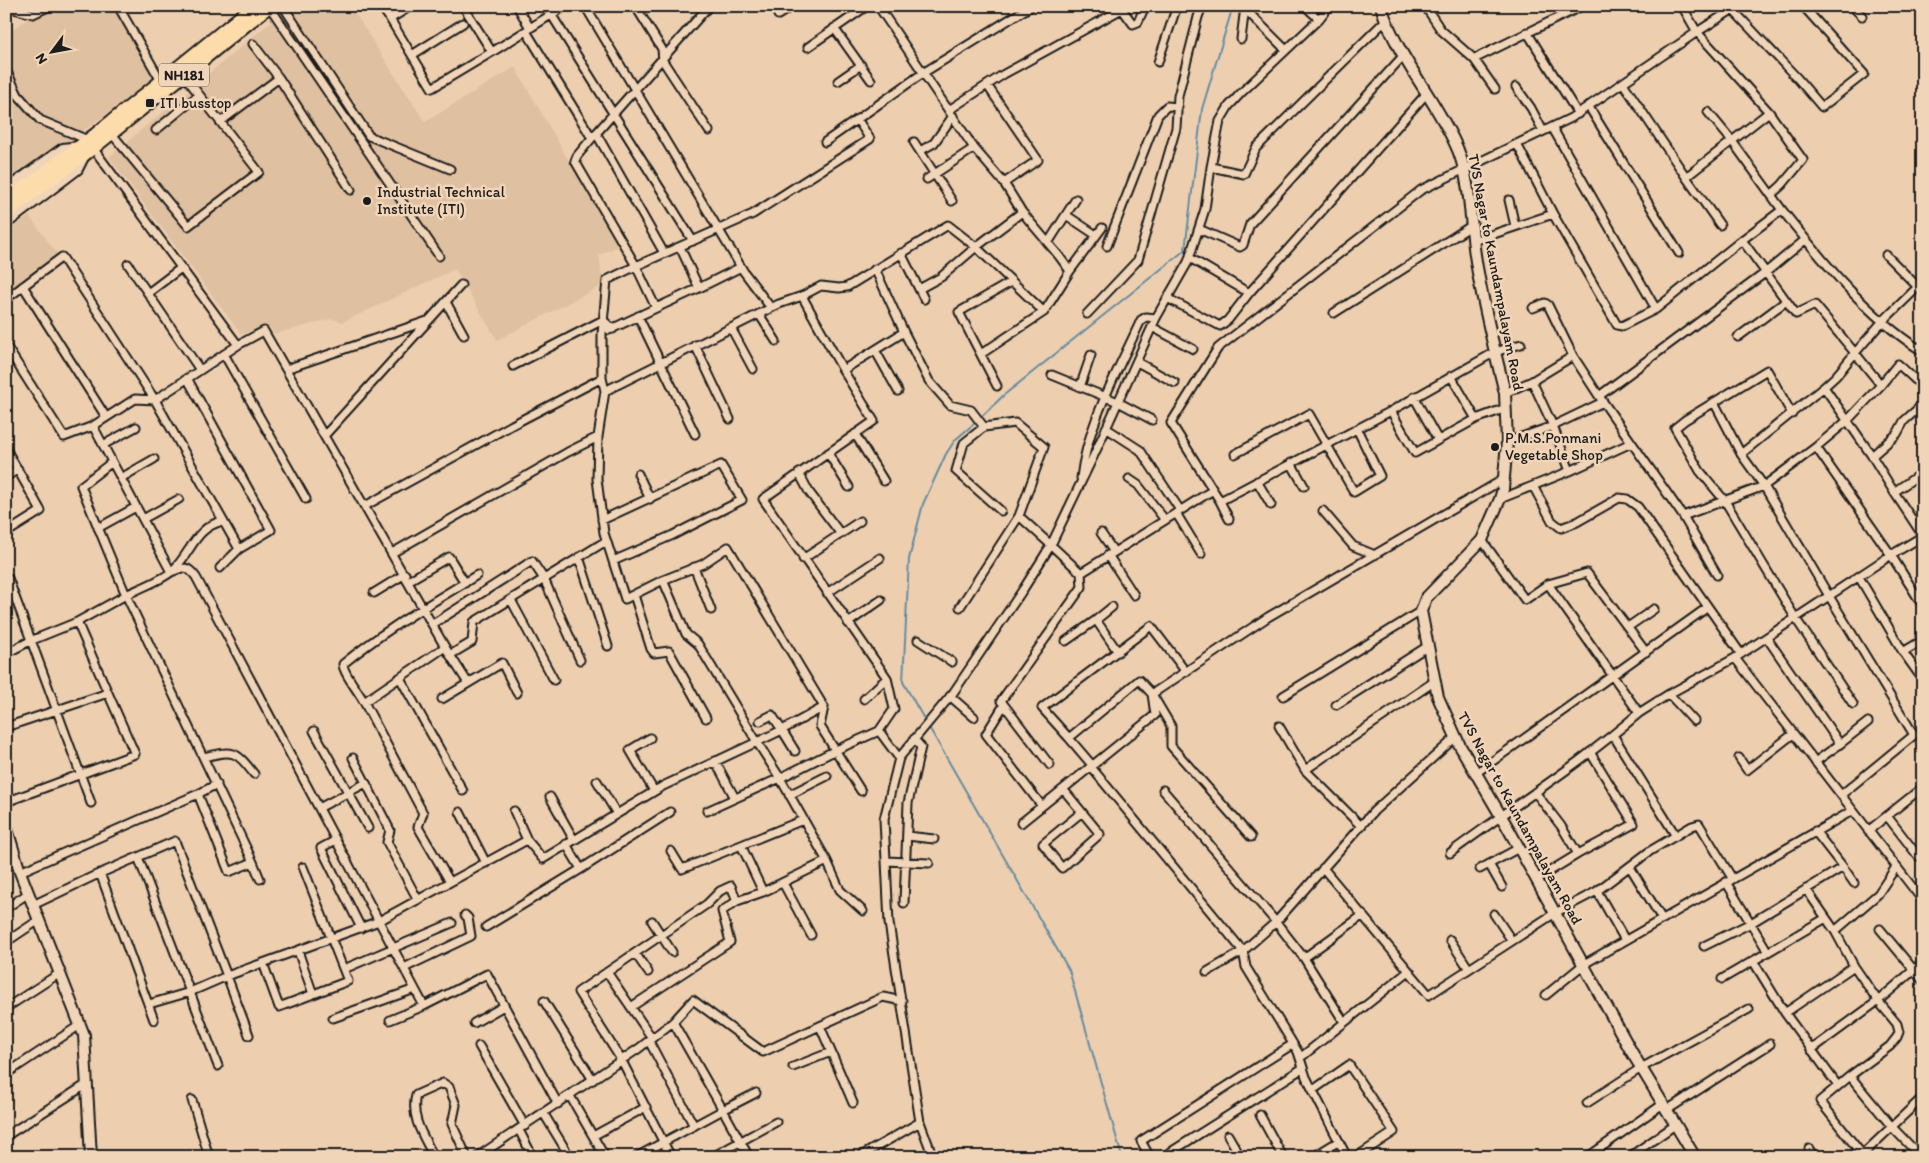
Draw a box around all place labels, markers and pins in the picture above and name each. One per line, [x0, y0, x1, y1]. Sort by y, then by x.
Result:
place label: ITI busstop [160, 94, 231, 112]
marker: ITI busstop [144, 97, 156, 109]
place label: Industrial Technical Institute (ITI) [377, 183, 506, 218]
marker: Industrial Technical Institute (ITI) [361, 195, 373, 207]
place label: P.M.S.Ponmani Vegetable Shop [1505, 429, 1603, 464]
marker: P.M.S.Ponmani Vegetable Shop [1489, 441, 1501, 453]

